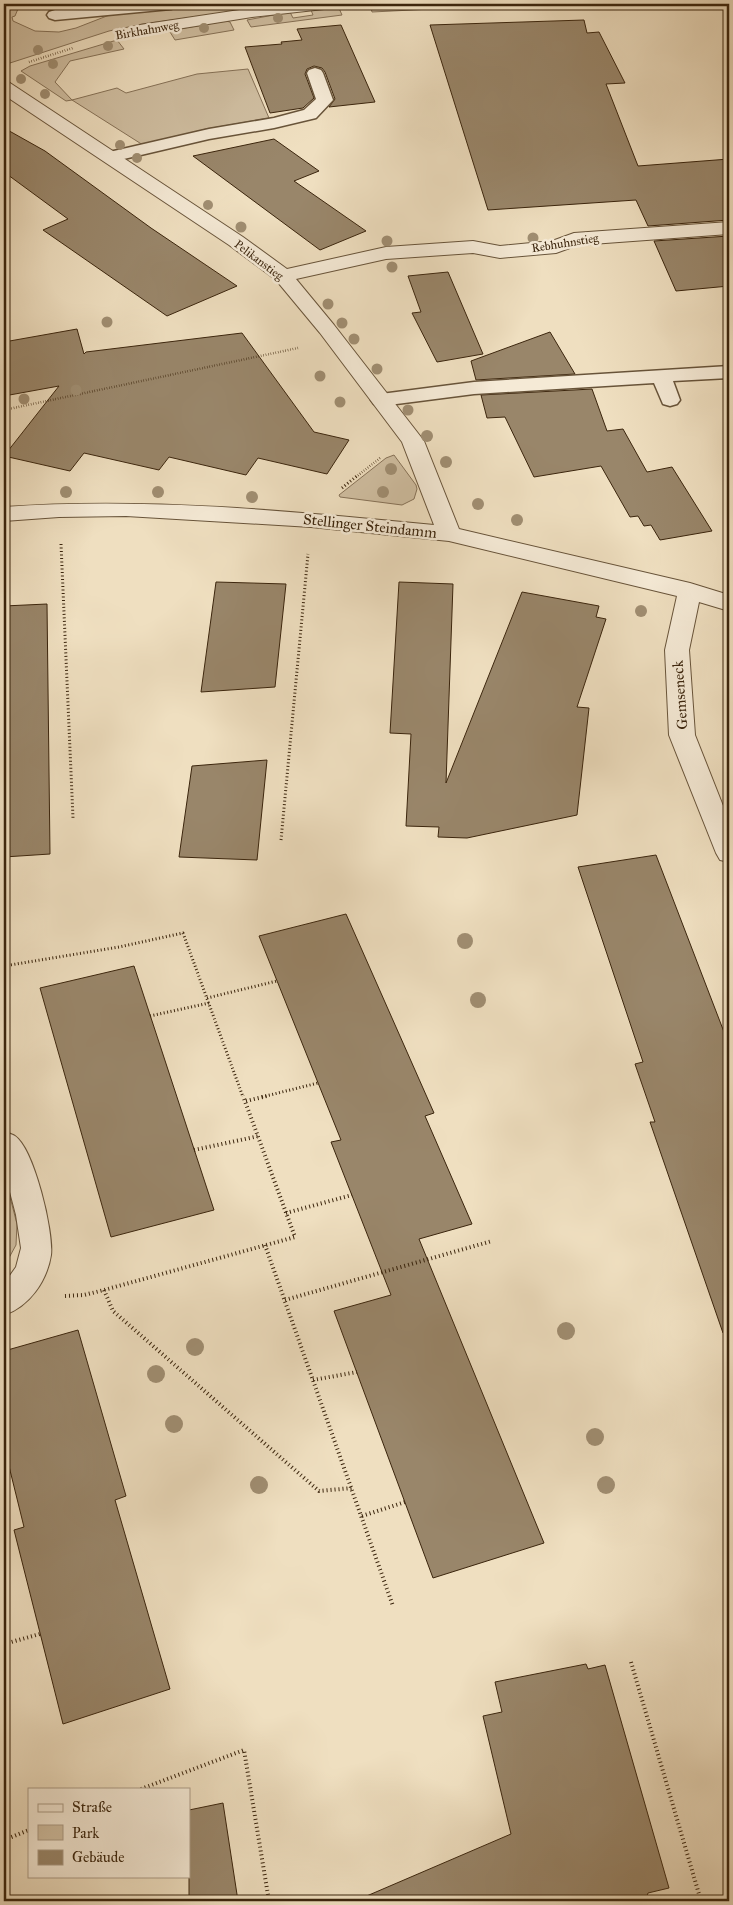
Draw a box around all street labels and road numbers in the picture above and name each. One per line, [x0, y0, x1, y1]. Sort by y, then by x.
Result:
street label: Birkhahnweg [114, 17, 180, 43]
street label: Rebhuhnstieg [530, 231, 600, 256]
street label: Pelikanstieg [231, 237, 287, 284]
street label: Stellinger Steindamm [302, 510, 438, 542]
street label: Gemseneck [669, 660, 691, 730]

